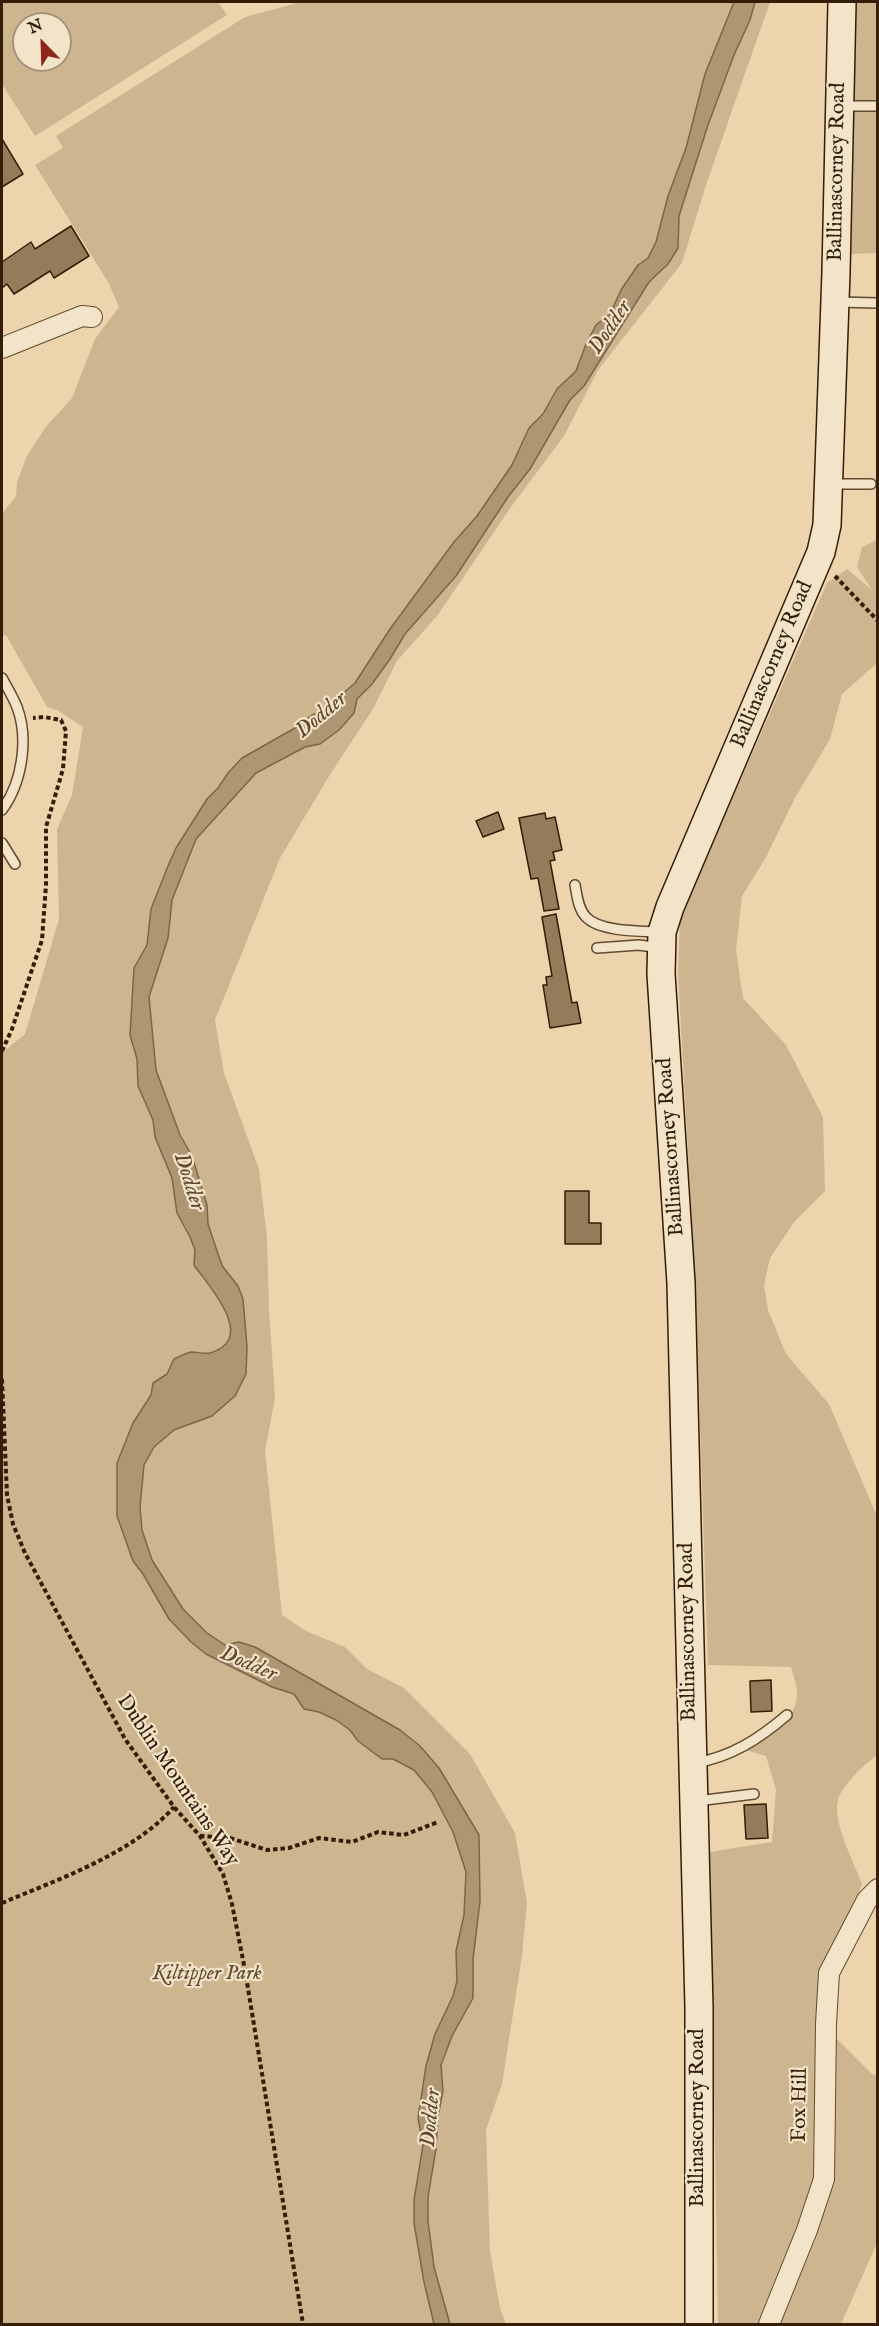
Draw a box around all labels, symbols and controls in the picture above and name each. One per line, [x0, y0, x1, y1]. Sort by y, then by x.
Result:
north arrow [12, 12, 72, 72]
text: N [25, 15, 46, 39]
street label: Ballinascorney Road [824, 82, 852, 262]
water label: Dodder [584, 296, 638, 360]
street label: Ballinascorney Road [726, 578, 820, 752]
water label: Dodder [291, 687, 353, 745]
street label: Ballinascorney Road [653, 1057, 691, 1237]
water label: Dodder [166, 1150, 210, 1214]
street label: Ballinascorney Road [675, 1542, 703, 1722]
water label: Dodder [216, 1641, 280, 1689]
street label: Dublin Mountains Way [110, 1690, 244, 1872]
park label: Kiltipper Park [152, 1962, 262, 1988]
street label: Ballinascorney Road [686, 2029, 712, 2207]
street label: Fox Hill [788, 2068, 814, 2142]
water label: Dodder [416, 2087, 448, 2149]

